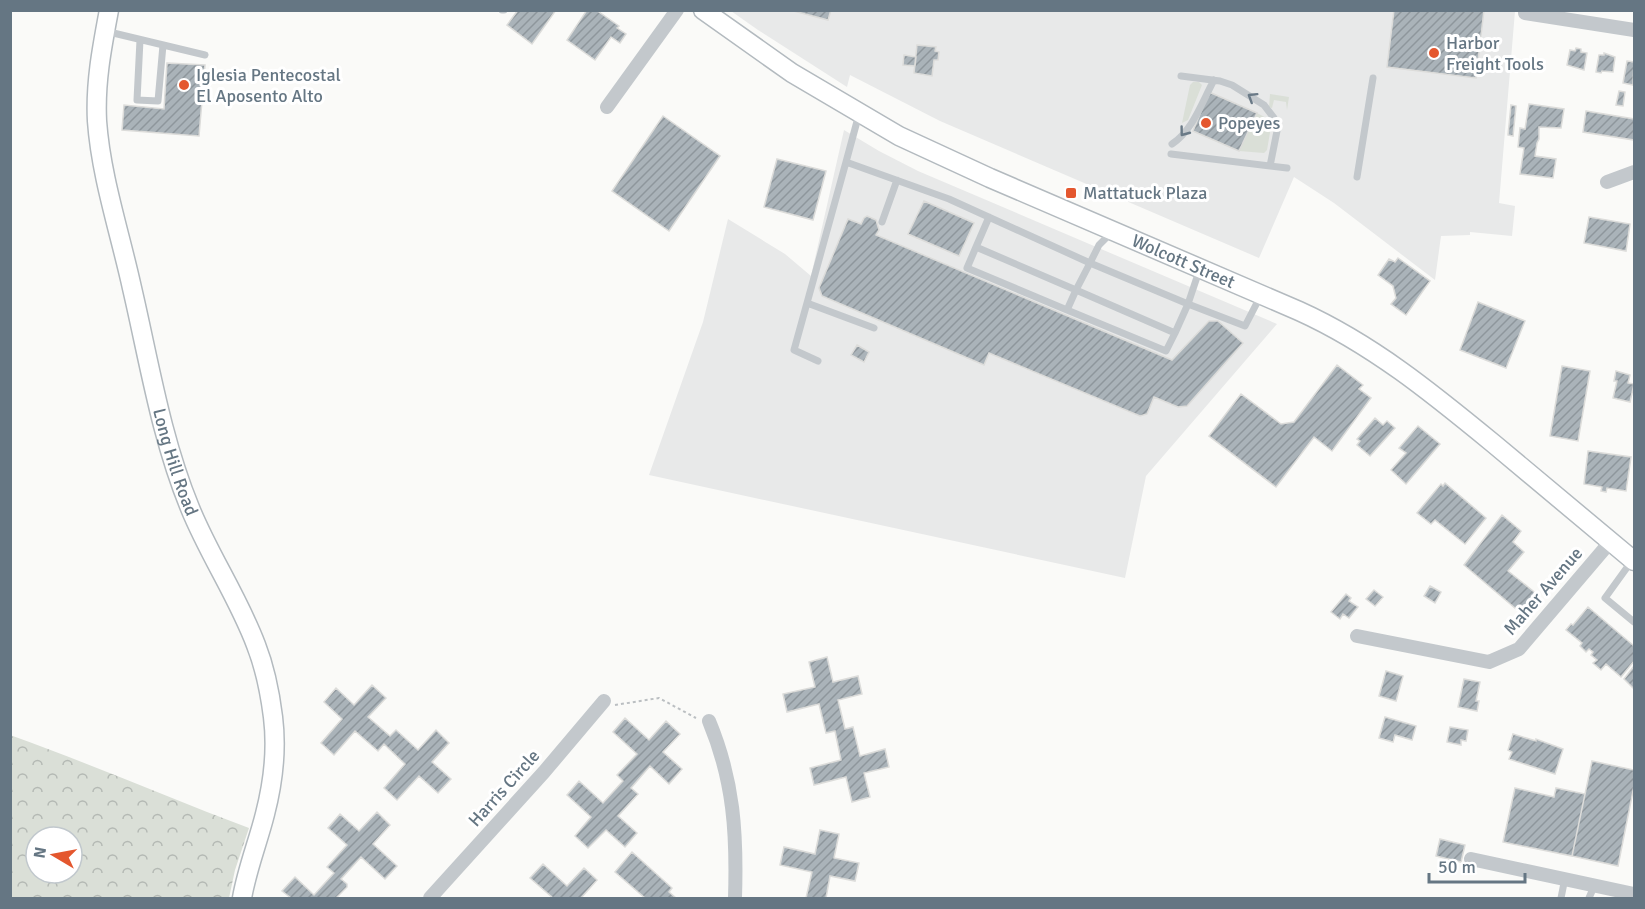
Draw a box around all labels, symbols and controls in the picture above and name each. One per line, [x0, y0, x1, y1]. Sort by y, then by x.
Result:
place label: Harbor Freight Tools [1446, 32, 1544, 75]
marker: Harbor Freight Tools [1427, 46, 1441, 60]
place label: Iglesia Pentecostal El Aposento Alto [196, 64, 341, 107]
marker: Iglesia Pentecostal El Aposento Alto [177, 78, 191, 92]
one-way arrow [1248, 93, 1258, 105]
place label: Popeyes [1218, 112, 1281, 134]
marker: Popeyes [1199, 116, 1213, 130]
one-way arrow [1181, 125, 1192, 136]
place label: Mattatuck Plaza [1083, 182, 1207, 204]
marker: Mattatuck Plaza [1064, 186, 1078, 200]
street label: Wolcott Street [1128, 229, 1238, 293]
street label: Long Hill Road [148, 406, 203, 519]
street label: Maher Avenue [1499, 543, 1587, 639]
street label: Harris Circle [464, 745, 544, 831]
north arrow [24, 825, 84, 885]
text: N [29, 845, 51, 860]
scale bar [1429, 846, 1525, 884]
text: 50 m [1438, 856, 1476, 878]

